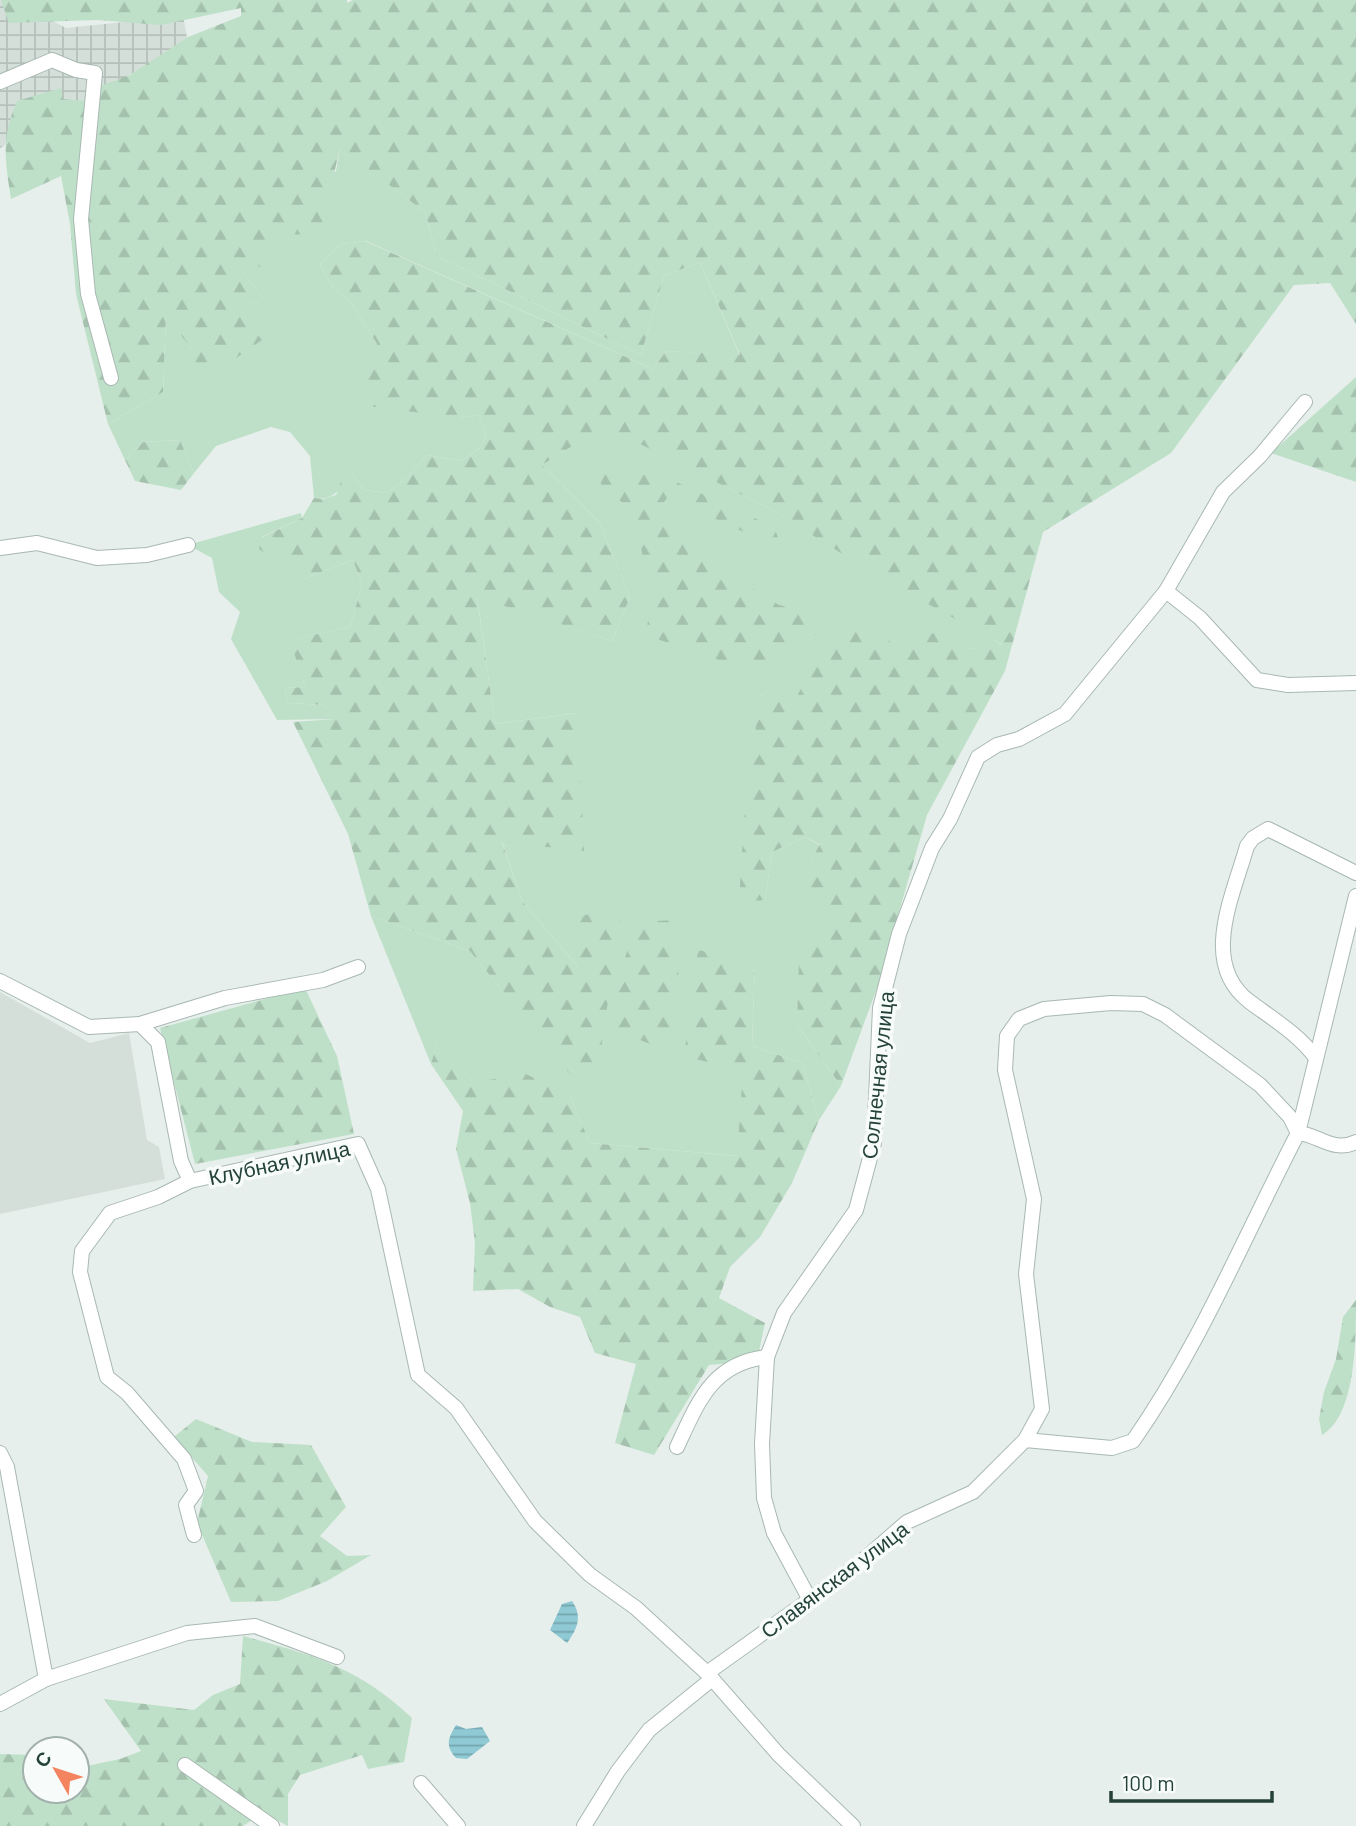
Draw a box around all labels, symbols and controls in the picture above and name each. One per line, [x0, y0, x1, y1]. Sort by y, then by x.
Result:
street label: Солнечная улица [856, 989, 898, 1160]
street label: Клубная улица [206, 1135, 352, 1189]
street label: Славянская улица [755, 1515, 913, 1643]
north arrow [21, 1735, 91, 1805]
text: С [29, 1746, 56, 1772]
scale bar [1111, 1759, 1272, 1803]
text: 100 m [1122, 1770, 1175, 1795]

